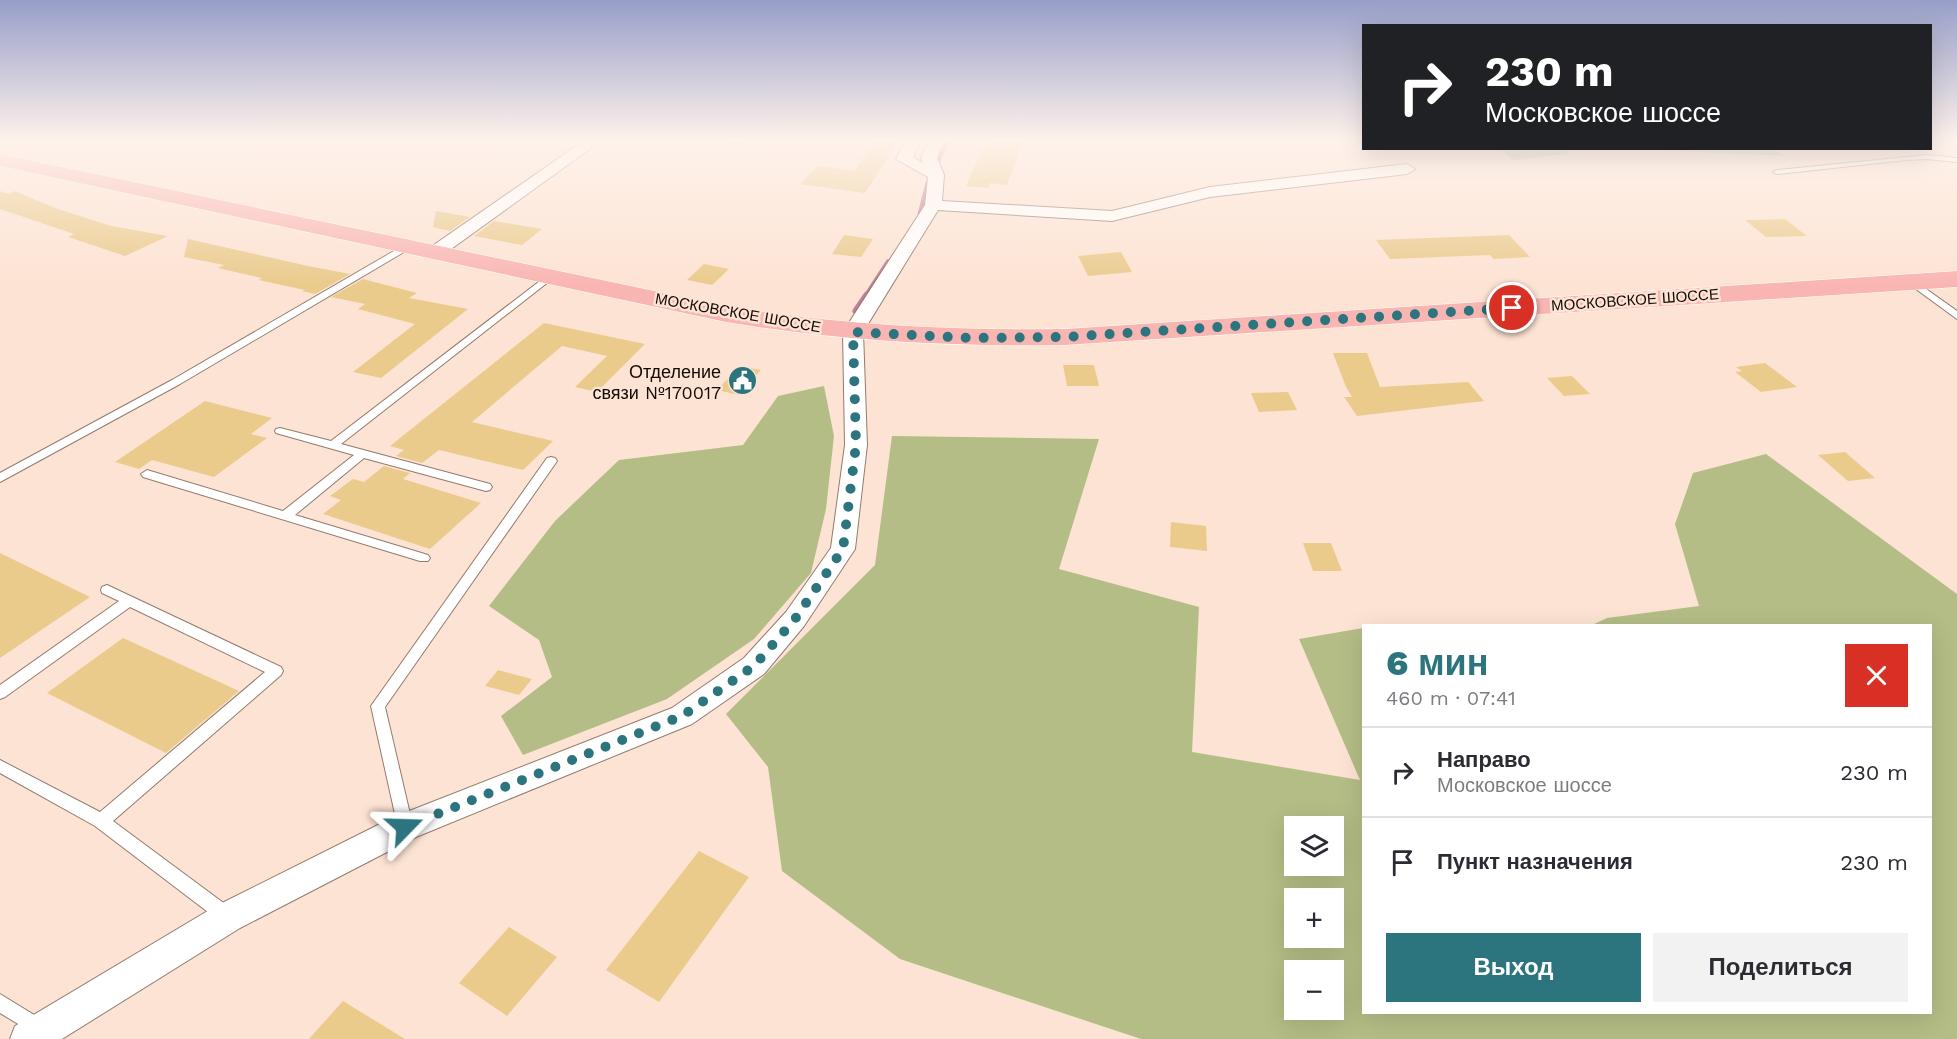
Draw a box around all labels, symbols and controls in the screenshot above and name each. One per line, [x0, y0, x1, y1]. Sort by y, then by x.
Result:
text: 230 m [1485, 47, 1614, 96]
icon: right [1386, 48, 1464, 126]
text: Московское шоссе [1485, 97, 1721, 129]
pin [1486, 282, 1537, 333]
street label: МОСКОВСКОЕ ШОССЕ [1551, 285, 1719, 315]
street label: МОСКОВСКОЕ ШОССЕ [654, 290, 822, 336]
icon: arrive [1495, 291, 1528, 324]
place label: Отделение связи №170017 [592, 361, 721, 403]
public building icon: Отделение связи №170017 [726, 365, 758, 397]
text: 6 мин [1386, 642, 1488, 684]
button: close [1845, 644, 1908, 707]
text: 460 m · 07:41 [1386, 686, 1516, 710]
text: Направо [1437, 747, 1531, 772]
icon: right [1386, 756, 1419, 789]
text: 230 m [1840, 760, 1908, 785]
text: Московское шоссе [1437, 773, 1612, 797]
position arrow [373, 795, 437, 859]
map controls [1284, 816, 1344, 1020]
button: layers [1284, 816, 1344, 876]
icon: arrive [1386, 846, 1419, 879]
text: Пункт назначения [1437, 849, 1633, 874]
text: 230 m [1840, 850, 1908, 875]
button: + [1284, 888, 1344, 948]
button: Выход [1386, 933, 1641, 1002]
button: Поделиться [1653, 933, 1908, 1002]
button: − [1284, 960, 1344, 1020]

